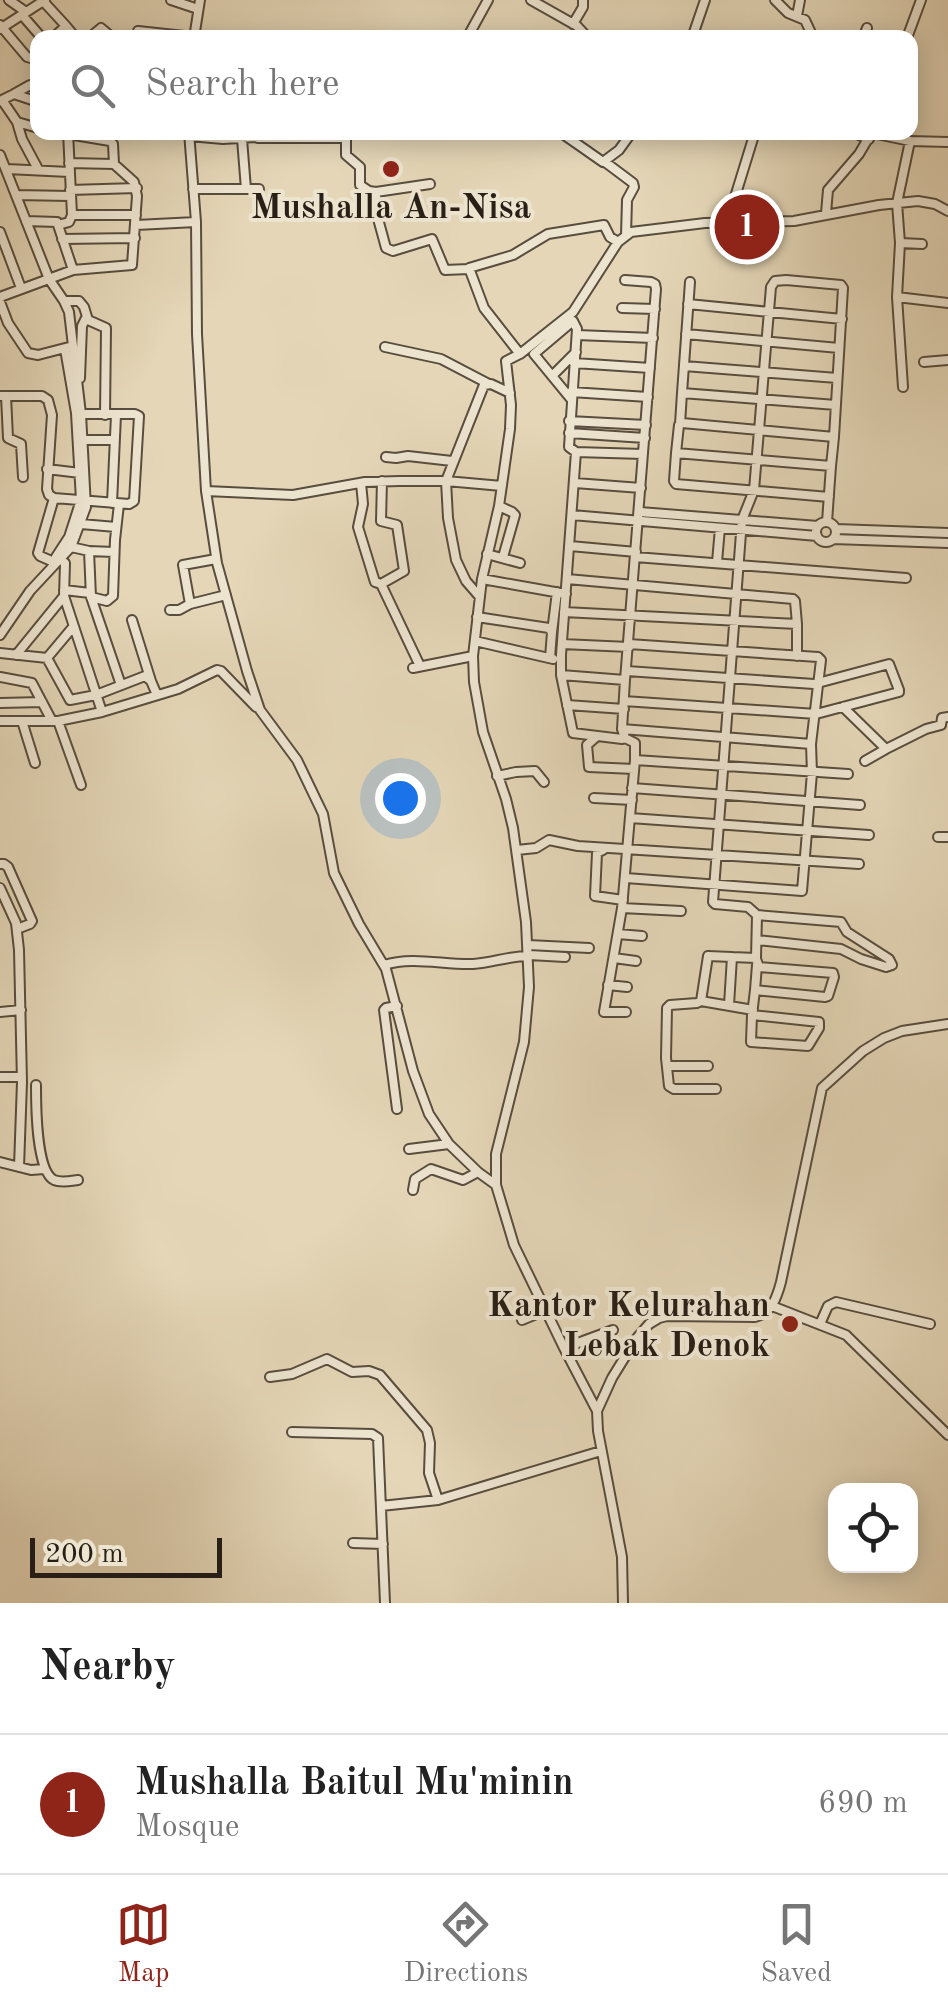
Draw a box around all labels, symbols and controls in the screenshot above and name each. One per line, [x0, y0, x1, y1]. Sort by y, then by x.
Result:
search box [30, 30, 918, 140]
icon: search [65, 58, 120, 113]
text: Search here [145, 66, 340, 104]
marker: Mushalla An-Nisa [380, 158, 402, 180]
pin: 1 [714, 190, 780, 264]
place label: Mushalla An-Nisa [251, 191, 532, 226]
your location [375, 773, 426, 824]
place label: Kantor Kelurahan Lebak Denok [487, 1289, 770, 1364]
marker: Kantor Kelurahan Lebak Denok [779, 1313, 801, 1335]
map controls [828, 1483, 918, 1573]
button: locate [828, 1483, 918, 1573]
scale bar [30, 1533, 222, 1578]
text: 200 m [45, 1541, 124, 1569]
text: Nearby [40, 1647, 176, 1689]
text: Mushalla Baitul Mu'minin [135, 1765, 574, 1803]
text: 1 [63, 1788, 82, 1820]
text: 690 m [818, 1788, 908, 1820]
text: Mosque [135, 1812, 239, 1844]
tab: Map [116, 1897, 171, 1992]
tab: Directions [404, 1897, 528, 1992]
tab: Saved [760, 1897, 832, 1992]

